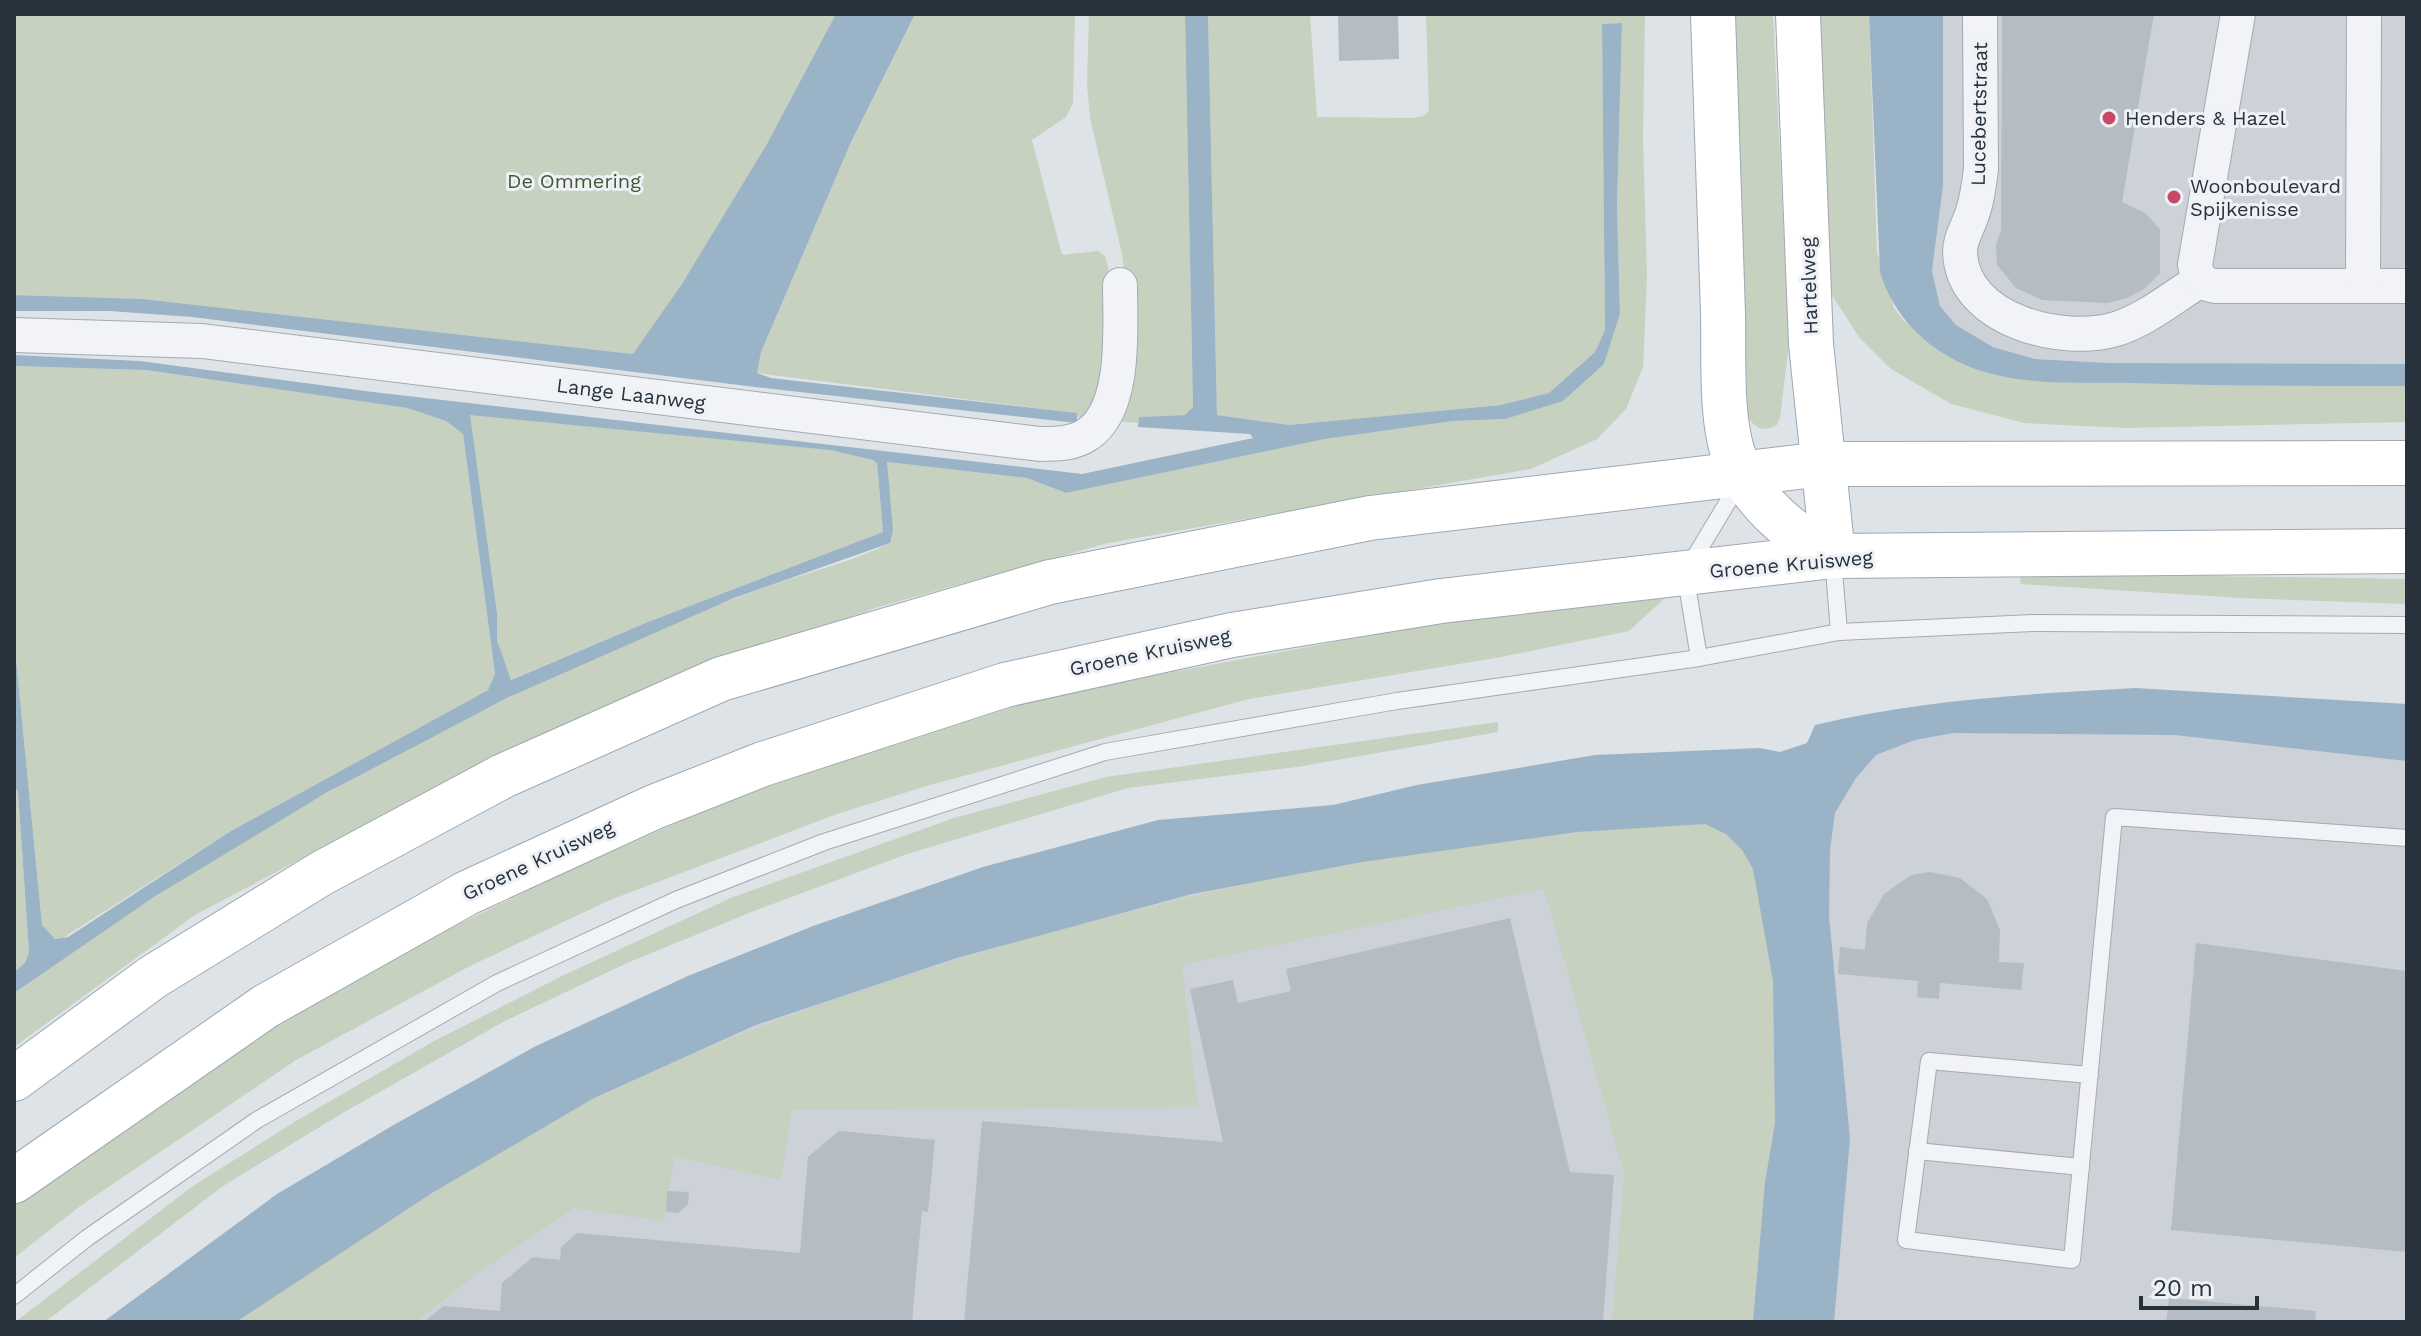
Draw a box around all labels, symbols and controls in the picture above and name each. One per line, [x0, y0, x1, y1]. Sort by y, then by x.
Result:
street label: Lucebertstraat [1966, 41, 1992, 186]
place label: Henders & Hazel [2125, 106, 2286, 130]
marker: Henders & Hazel [2100, 109, 2118, 127]
park label: De Ommering [507, 169, 641, 193]
place label: Woonboulevard Spijkenisse [2190, 174, 2341, 221]
marker: Woonboulevard Spijkenisse [2165, 188, 2183, 206]
street label: Hartelweg [1795, 236, 1823, 335]
street label: Lange Laanweg [555, 373, 707, 415]
street label: Groene Kruisweg [1708, 545, 1874, 583]
street label: Groene Kruisweg [1067, 623, 1233, 681]
street label: Groene Kruisweg [459, 814, 618, 906]
scale bar [2141, 1260, 2257, 1310]
text: 20 m [2153, 1274, 2213, 1302]

